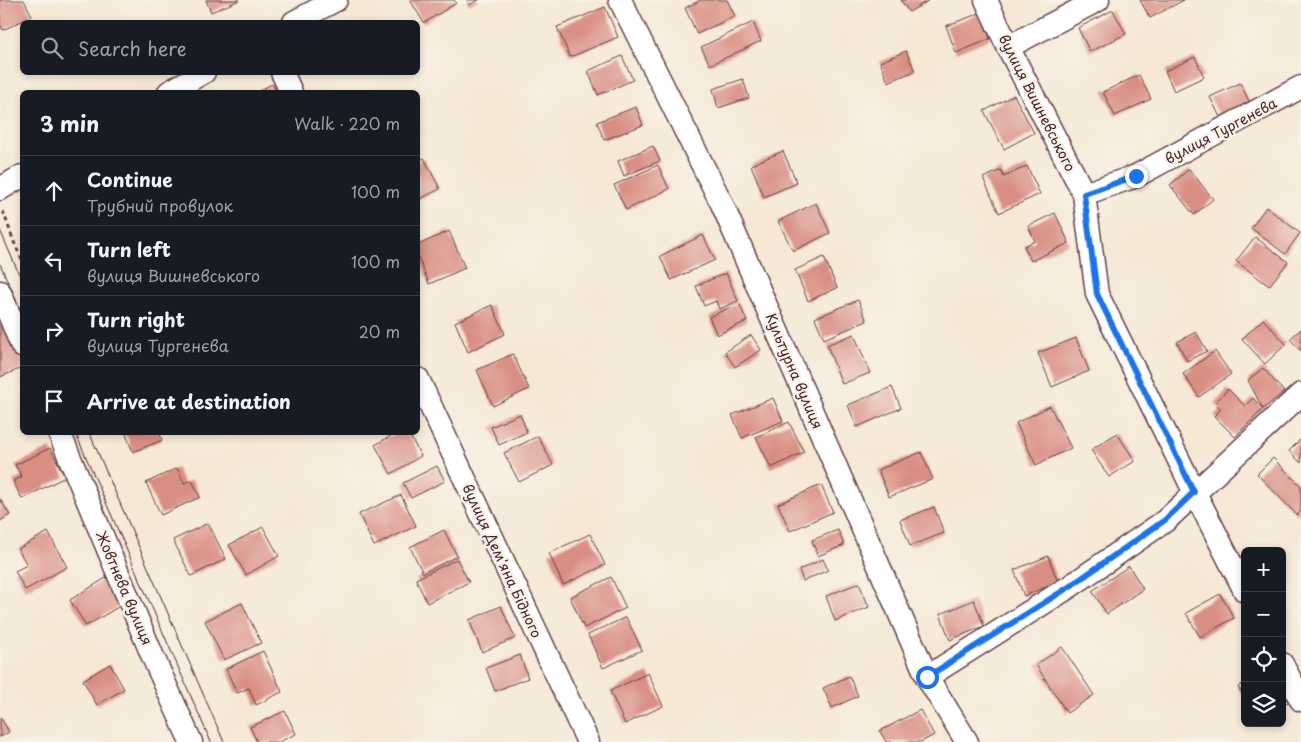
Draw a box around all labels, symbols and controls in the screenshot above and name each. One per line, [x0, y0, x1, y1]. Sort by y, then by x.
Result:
search box [20, 20, 420, 75]
street label: вулиця Вишневського [994, 31, 1081, 175]
icon: search [38, 34, 66, 62]
text: Search here [78, 34, 187, 62]
street label: вулиця Тургенєва [1161, 92, 1281, 169]
text: 3 min [40, 107, 99, 139]
text: Walk · 220 m [294, 111, 400, 135]
text: Continue [87, 165, 173, 193]
route end [1125, 165, 1148, 188]
icon: ahead [40, 177, 68, 205]
text: 100 m [351, 179, 400, 203]
text: Трубний провулок [87, 193, 233, 217]
text: Turn left [87, 235, 171, 263]
icon: left [40, 247, 68, 275]
text: 100 m [351, 249, 400, 273]
text: вулиця Вишневського [87, 263, 260, 287]
text: Turn right [87, 305, 185, 333]
street label: Культурна вулиця [761, 310, 828, 432]
icon: right [40, 317, 68, 345]
text: 20 m [359, 319, 400, 343]
text: вулиця Тургенєва [87, 333, 229, 357]
icon: arrive [40, 387, 68, 415]
text: Arrive at destination [87, 387, 291, 415]
street label: вулиця Дем'яна Бідного [457, 480, 547, 641]
street label: Жовтнева вулиця [91, 527, 158, 648]
map controls [1241, 547, 1286, 727]
button: + [1241, 547, 1286, 592]
button: − [1241, 592, 1286, 637]
button: locate [1241, 637, 1286, 682]
route start [916, 666, 939, 689]
button: layers [1241, 682, 1286, 727]

